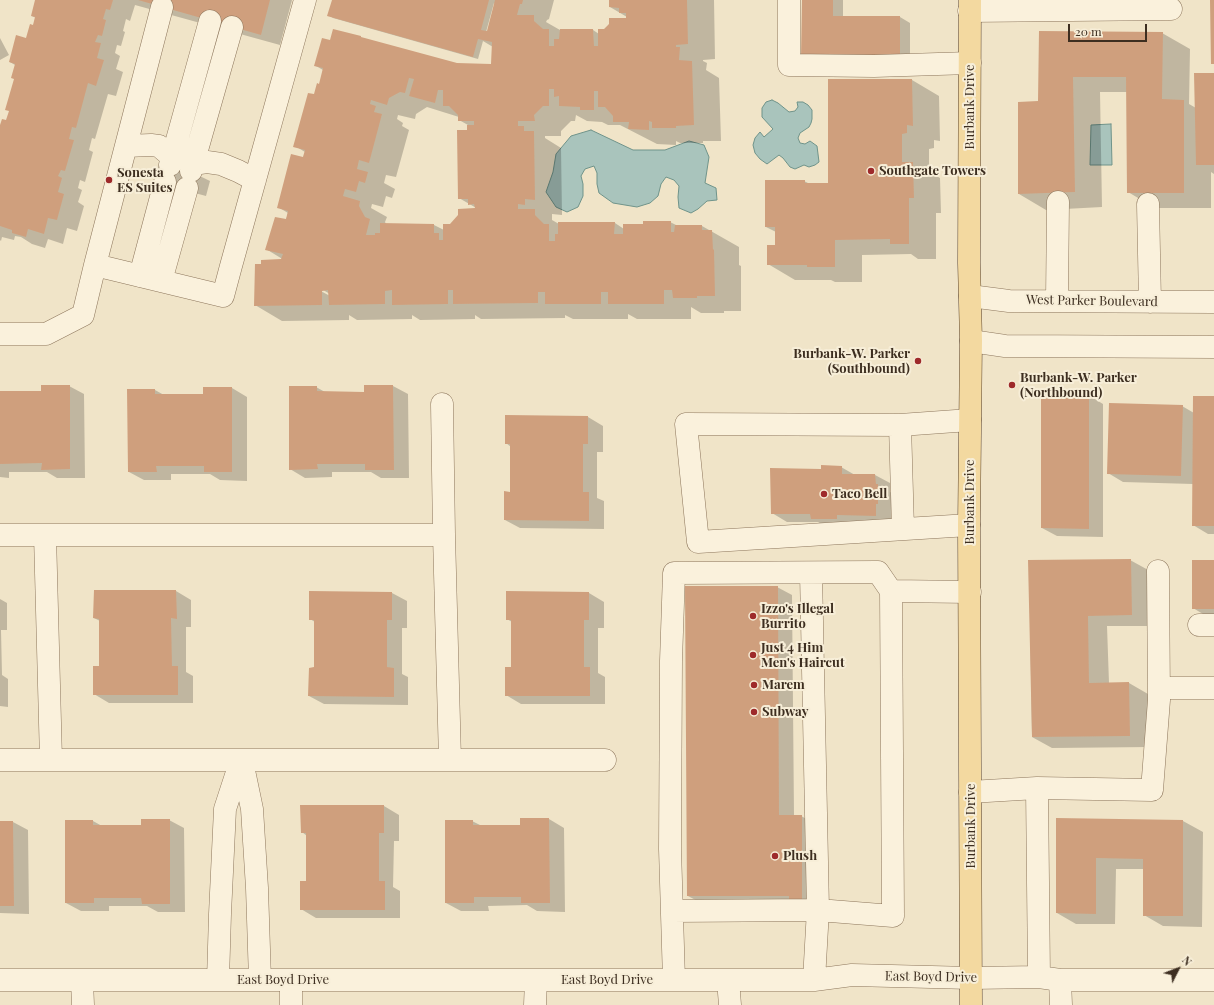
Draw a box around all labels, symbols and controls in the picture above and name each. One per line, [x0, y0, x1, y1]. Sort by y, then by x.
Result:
scale bar [1070, 16, 1149, 42]
text: 20 m [1075, 23, 1102, 39]
street label: Burbank Drive [962, 65, 978, 149]
place label: Southgate Towers [879, 163, 986, 179]
place label: Sonesta ES Suites [117, 165, 173, 196]
marker: Southgate Towers [866, 166, 876, 176]
marker: Sonesta ES Suites [104, 175, 114, 185]
street label: West Parker Boulevard [1026, 292, 1158, 310]
place label: Burbank-W. Parker (Southbound) [793, 346, 910, 377]
marker: Burbank-W. Parker (Southbound) [913, 356, 923, 366]
place label: Burbank-W. Parker (Northbound) [1020, 370, 1137, 401]
marker: Burbank-W. Parker (Northbound) [1007, 380, 1017, 390]
street label: Burbank Drive [962, 460, 978, 544]
place label: Taco Bell [832, 486, 887, 502]
marker: Taco Bell [819, 489, 829, 499]
place label: Izzo's Illegal Burrito [761, 601, 834, 632]
marker: Izzo's Illegal Burrito [748, 611, 758, 621]
place label: Just 4 Him Men's Haircut [761, 640, 845, 671]
marker: Just 4 Him Men's Haircut [748, 650, 758, 660]
place label: Marem [762, 677, 805, 693]
marker: Marem [749, 680, 759, 690]
place label: Subway [762, 704, 808, 720]
marker: Subway [749, 707, 759, 717]
street label: Burbank Drive [963, 784, 979, 868]
place label: Plush [783, 848, 817, 864]
marker: Plush [770, 851, 780, 861]
north arrow [1158, 949, 1198, 989]
text: N [1179, 953, 1196, 969]
street label: East Boyd Drive [885, 968, 977, 986]
street label: East Boyd Drive [237, 972, 329, 988]
street label: East Boyd Drive [561, 972, 653, 988]

